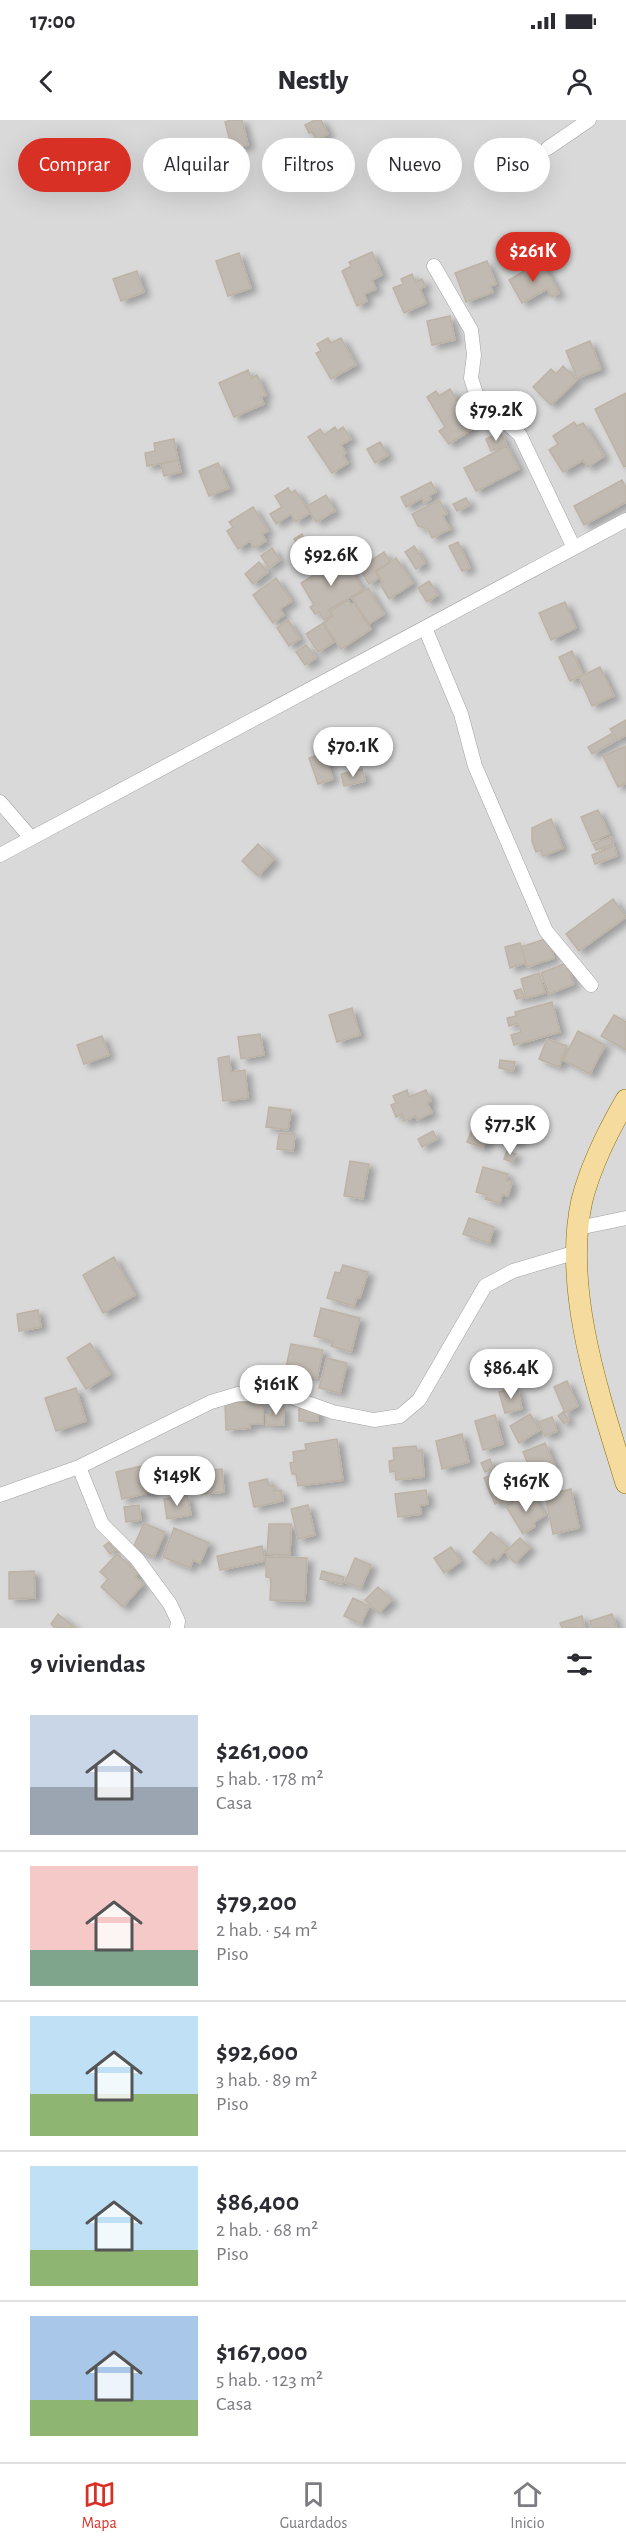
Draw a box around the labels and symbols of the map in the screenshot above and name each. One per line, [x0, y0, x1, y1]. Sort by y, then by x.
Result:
pin: $261K [491, 232, 575, 283]
pin: $79.2K [447, 391, 545, 442]
pin: $92.6K [282, 536, 380, 587]
pin: $70.1K [304, 727, 402, 778]
pin: $77.5K [461, 1105, 559, 1156]
pin: $86.4K [462, 1349, 560, 1400]
pin: $161K [234, 1365, 318, 1416]
pin: $149K [135, 1456, 219, 1507]
pin: $167K [484, 1462, 568, 1513]

